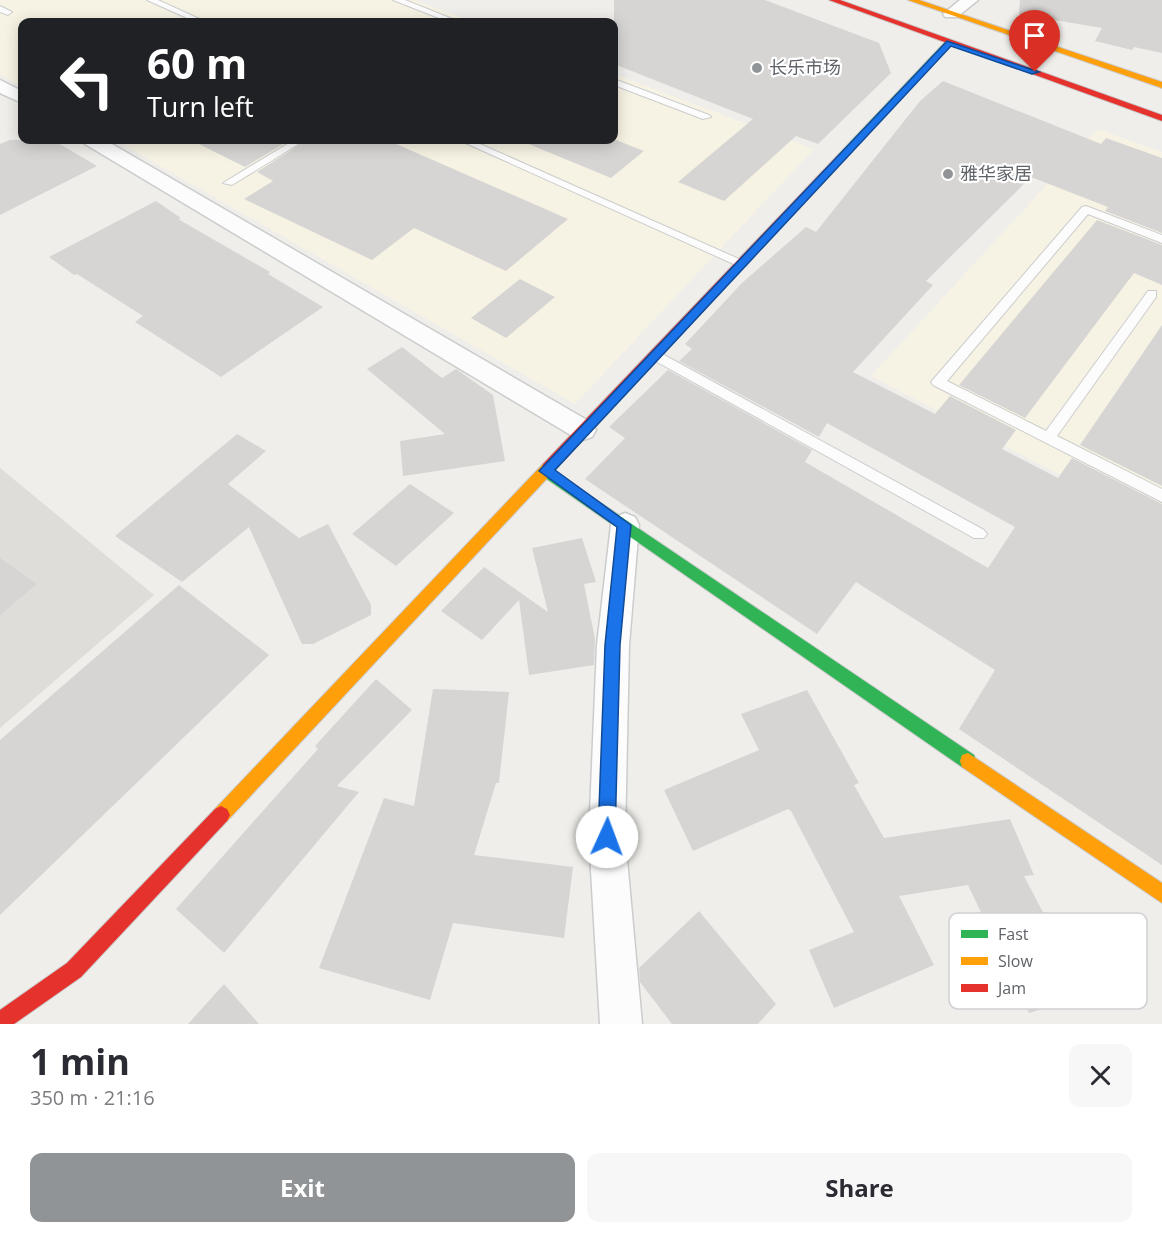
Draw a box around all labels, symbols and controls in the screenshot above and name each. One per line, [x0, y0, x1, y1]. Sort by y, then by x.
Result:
pin [1009, 10, 1060, 72]
icon: arrive [1018, 19, 1051, 52]
text: 60 m [147, 34, 247, 91]
icon: left [48, 42, 126, 120]
place label: 长乐市场 [769, 55, 841, 79]
marker: 长乐市场 [750, 61, 764, 75]
text: Turn left [147, 88, 254, 125]
place label: 雅华家居 [960, 161, 1032, 185]
marker: 雅华家居 [941, 167, 955, 181]
position arrow [575, 805, 639, 869]
legend [949, 913, 1147, 1009]
text: Fast [998, 923, 1029, 945]
text: Slow [998, 950, 1033, 972]
text: Jam [996, 977, 1026, 999]
text: 1 min [30, 1037, 130, 1086]
button: close [1069, 1044, 1132, 1107]
text: 350 m · 21:16 [30, 1084, 155, 1111]
button: Exit [30, 1153, 575, 1222]
button: Share [587, 1153, 1132, 1222]

